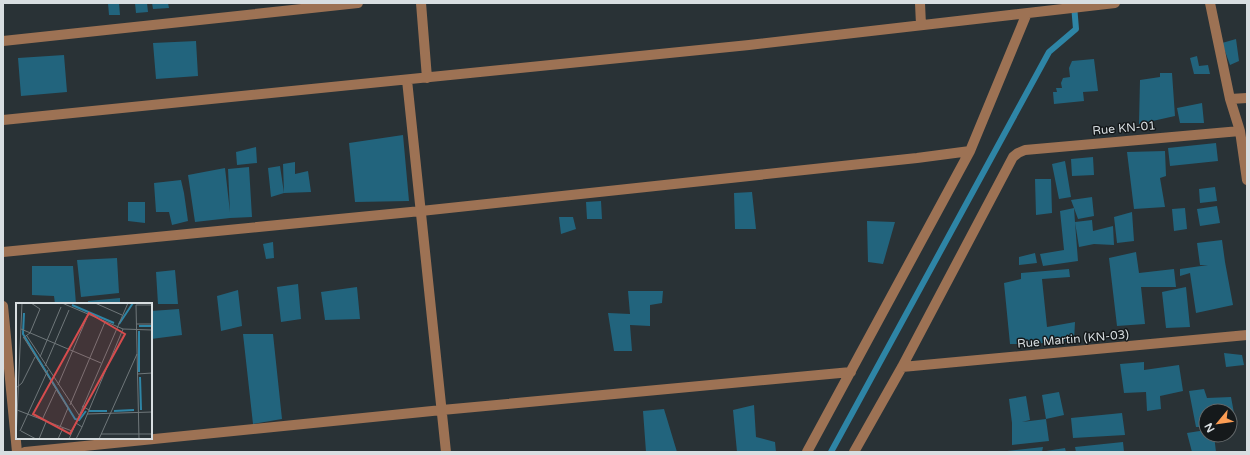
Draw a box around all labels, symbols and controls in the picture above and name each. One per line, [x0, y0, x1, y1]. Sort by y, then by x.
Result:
street label: Rue KN-01 [1092, 118, 1156, 138]
inset map [16, 303, 152, 439]
street label: Rue Martin (KN-03) [1017, 327, 1130, 351]
north arrow [1198, 403, 1238, 443]
text: N [1202, 421, 1218, 435]

